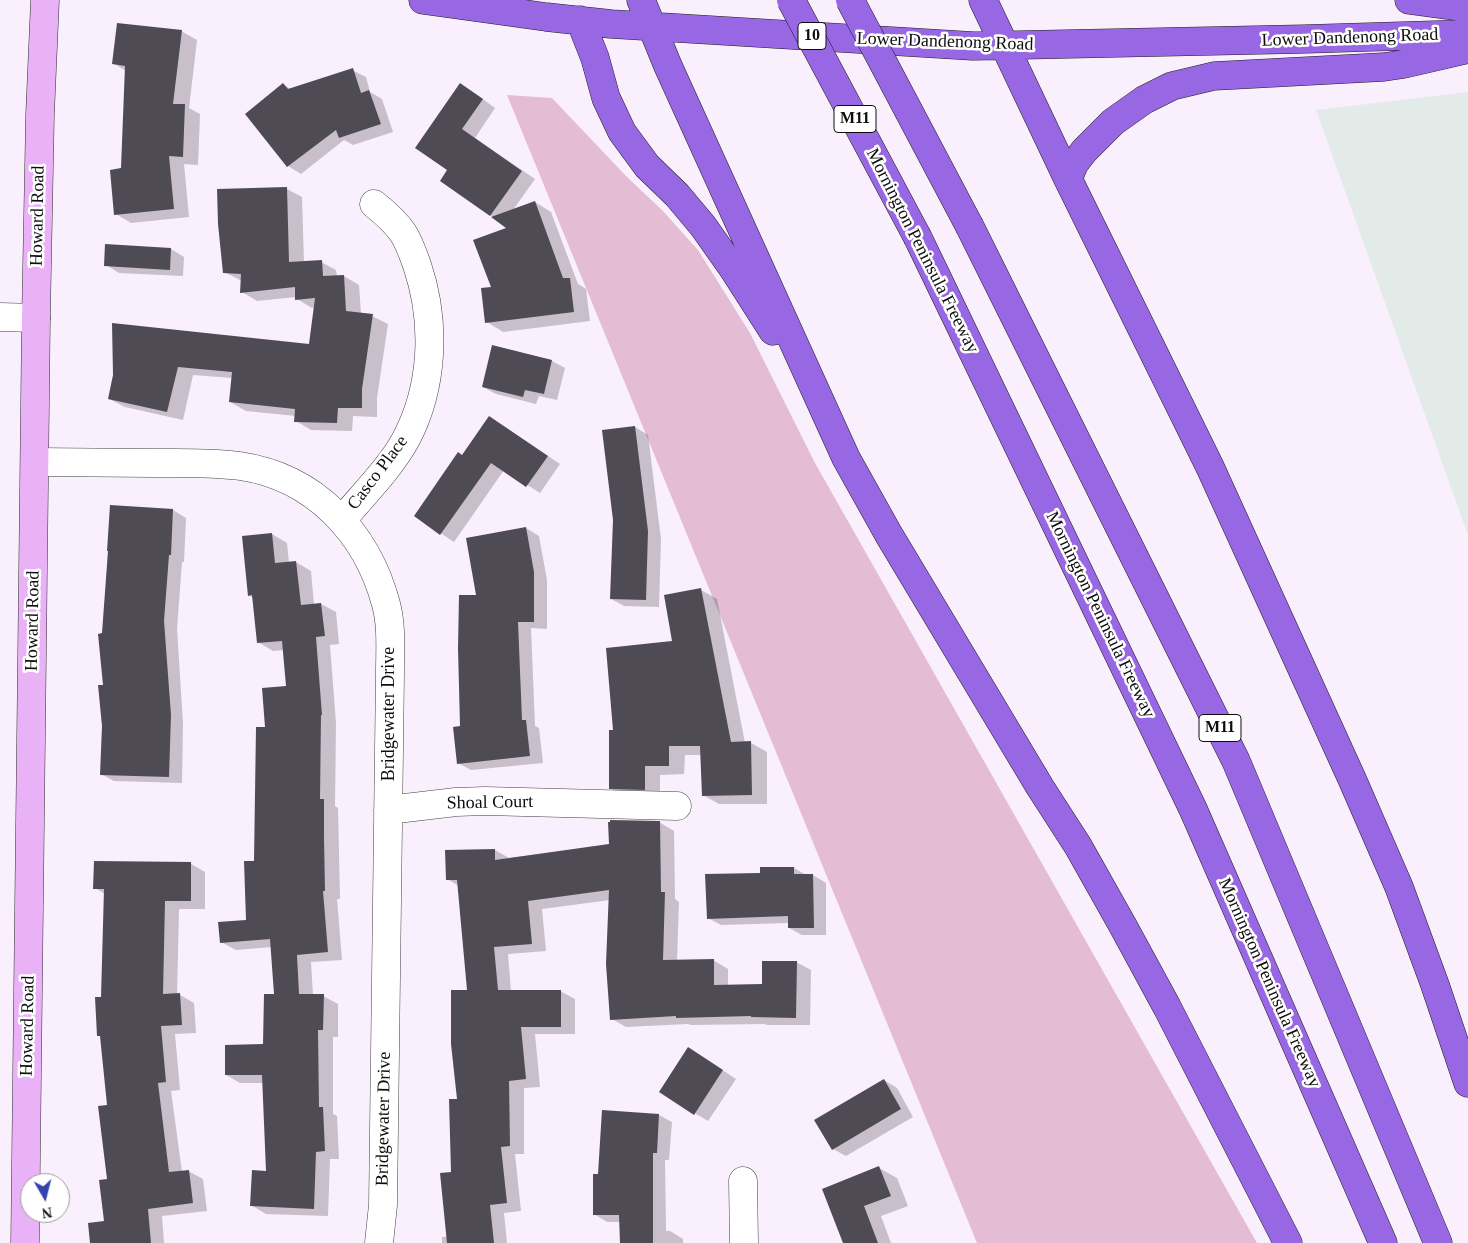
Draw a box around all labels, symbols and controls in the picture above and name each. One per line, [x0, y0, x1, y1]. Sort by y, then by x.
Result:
road number: 10 [798, 22, 826, 50]
street label: Lower Dandenong Road [1261, 24, 1439, 52]
street label: Lower Dandenong Road [856, 28, 1034, 56]
road number: M11 [834, 106, 876, 132]
street label: Mornington Peninsula Freeway [861, 145, 983, 357]
street label: Howard Road [26, 166, 50, 266]
street label: Casco Place [343, 432, 413, 514]
street label: Mornington Peninsula Freeway [1041, 508, 1159, 722]
street label: Howard Road [21, 571, 45, 671]
street label: Bridgewater Drive [378, 647, 400, 781]
road number: M11 [1199, 714, 1241, 741]
street label: Shoal Court [447, 791, 533, 815]
street label: Mornington Peninsula Freeway [1213, 875, 1325, 1091]
street label: Howard Road [16, 976, 40, 1076]
street label: Bridgewater Drive [372, 1052, 396, 1186]
north arrow [20, 1173, 70, 1223]
text: N [41, 1204, 53, 1220]

